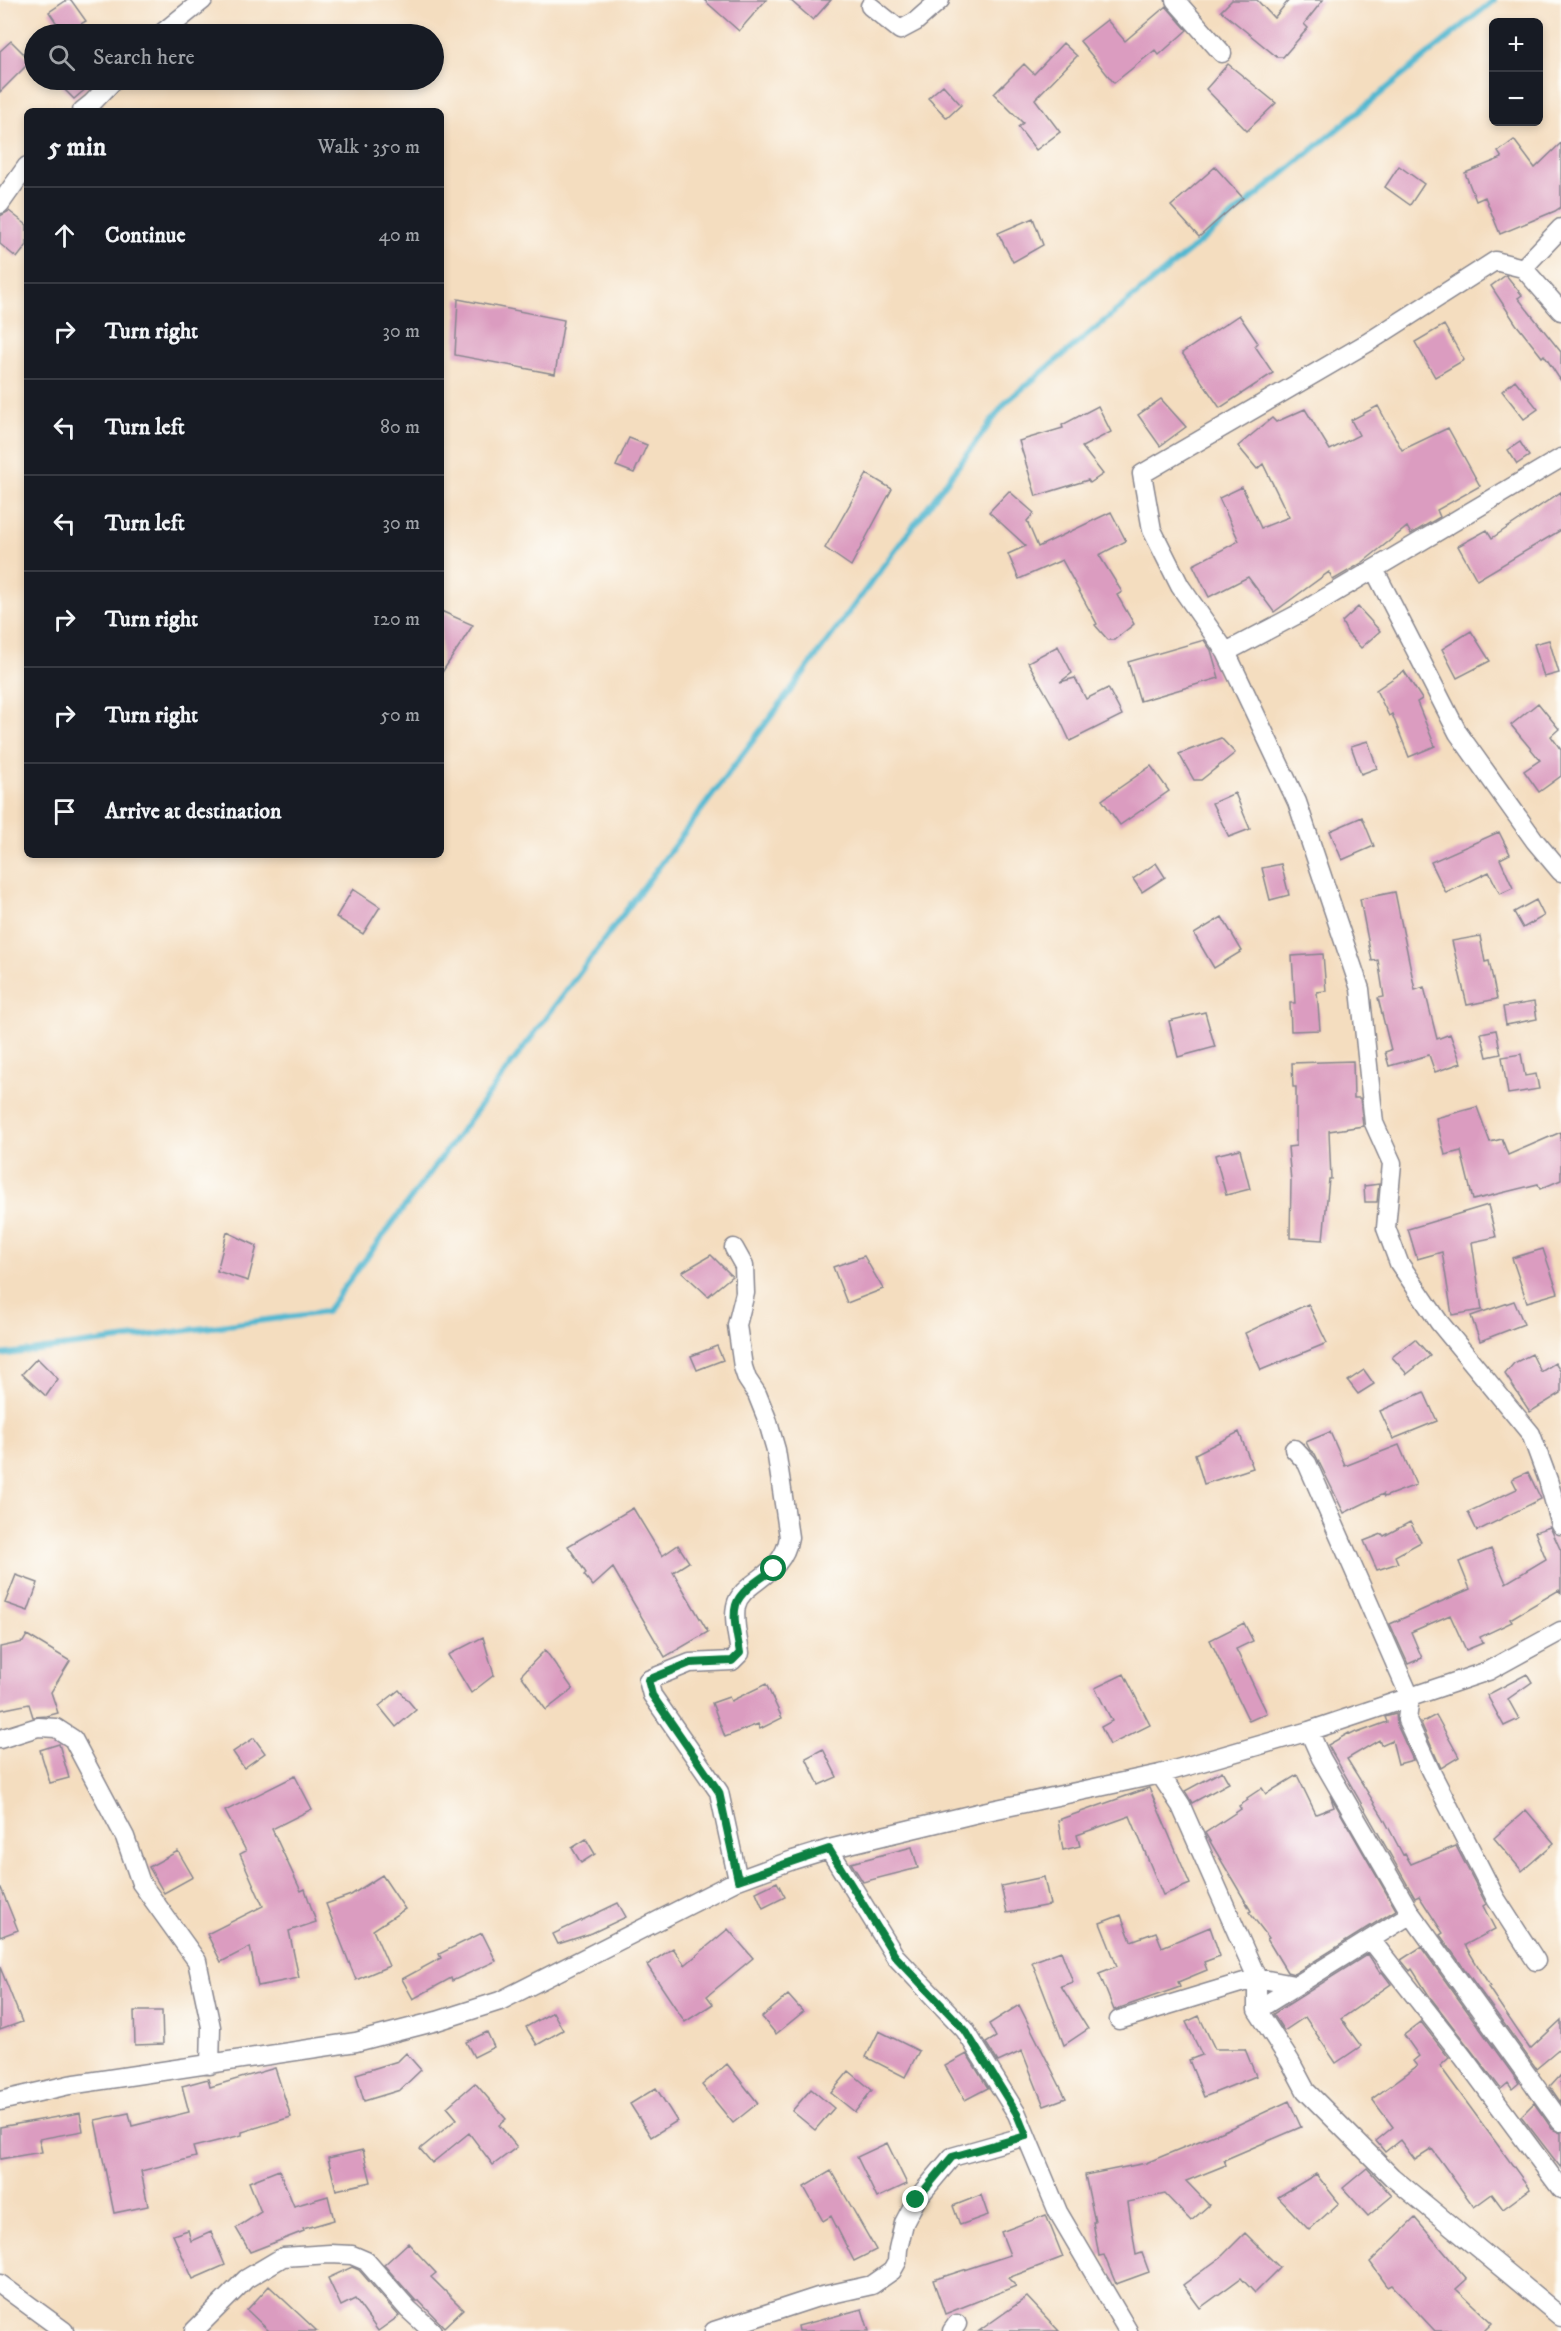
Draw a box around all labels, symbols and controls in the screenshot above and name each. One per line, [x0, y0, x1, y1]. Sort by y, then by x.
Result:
map controls [1489, 18, 1543, 126]
button: + [1489, 18, 1543, 72]
search box [24, 24, 444, 90]
icon: search [45, 41, 78, 74]
text: Search here [93, 44, 195, 71]
button: − [1489, 72, 1543, 126]
text: 5 min [48, 131, 106, 164]
text: Walk · 350 m [318, 135, 420, 160]
icon: ahead [48, 219, 81, 252]
text: Continue [105, 222, 186, 249]
text: 40 m [378, 223, 420, 248]
icon: right [48, 315, 81, 348]
text: Turn right [105, 318, 198, 345]
text: 30 m [382, 319, 420, 344]
icon: left [48, 411, 81, 444]
text: Turn left [105, 414, 185, 441]
text: 80 m [380, 415, 420, 440]
icon: left [48, 507, 81, 540]
text: Turn left [105, 510, 185, 537]
text: 30 m [382, 511, 420, 536]
icon: right [48, 603, 81, 636]
text: Turn right [105, 606, 198, 633]
text: 120 m [373, 607, 420, 632]
icon: right [48, 699, 81, 732]
text: Turn right [105, 702, 198, 729]
text: 50 m [380, 703, 420, 728]
icon: arrive [48, 795, 81, 828]
text: Arrive at destination [105, 798, 282, 825]
route start [760, 1555, 786, 1581]
route end [902, 2186, 928, 2212]

